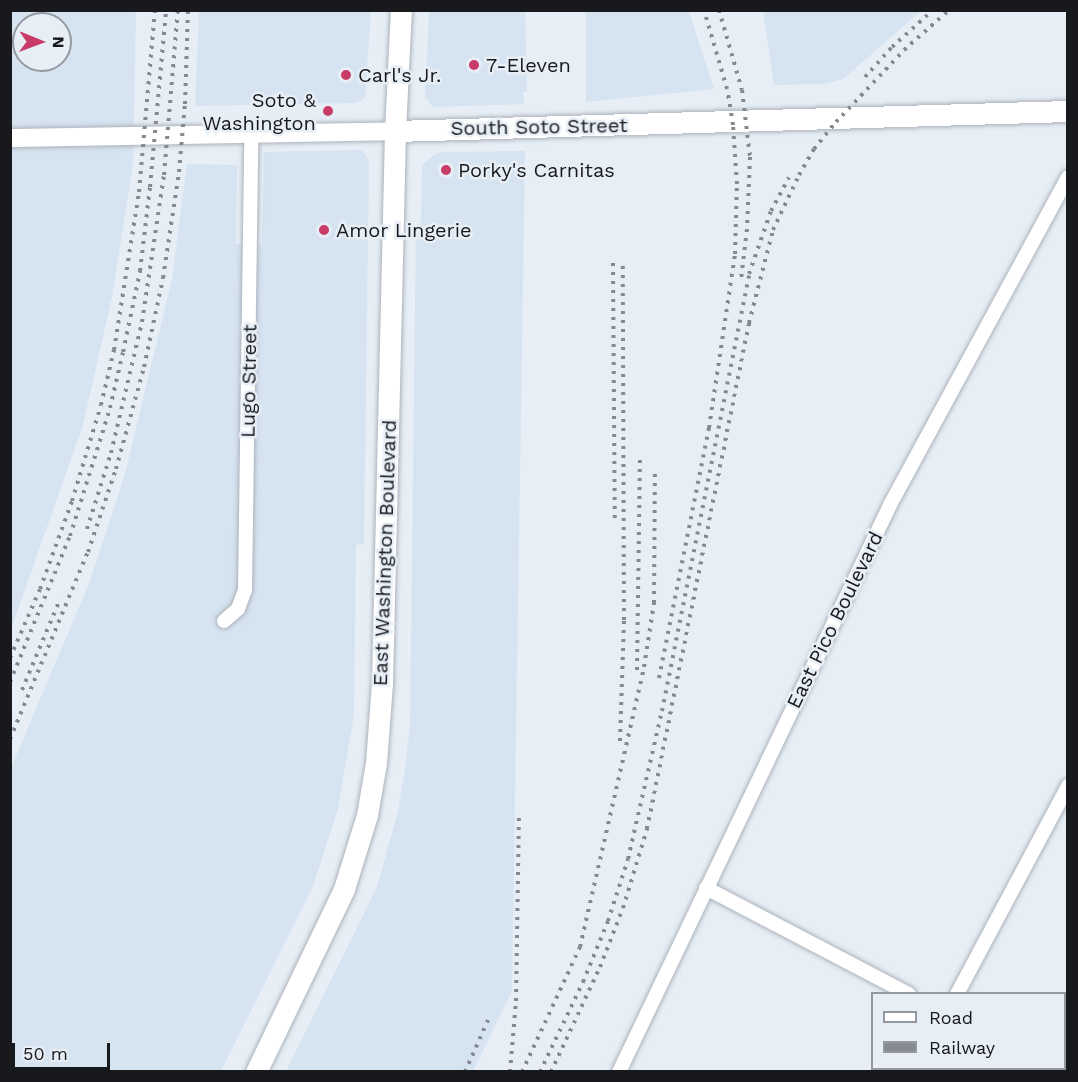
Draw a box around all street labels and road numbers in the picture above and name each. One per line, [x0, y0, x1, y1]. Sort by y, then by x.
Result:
street label: South Soto Street [450, 113, 628, 141]
street label: Lugo Street [236, 324, 262, 438]
street label: East Washington Boulevard [368, 419, 402, 687]
street label: East Pico Boulevard [782, 528, 888, 712]

